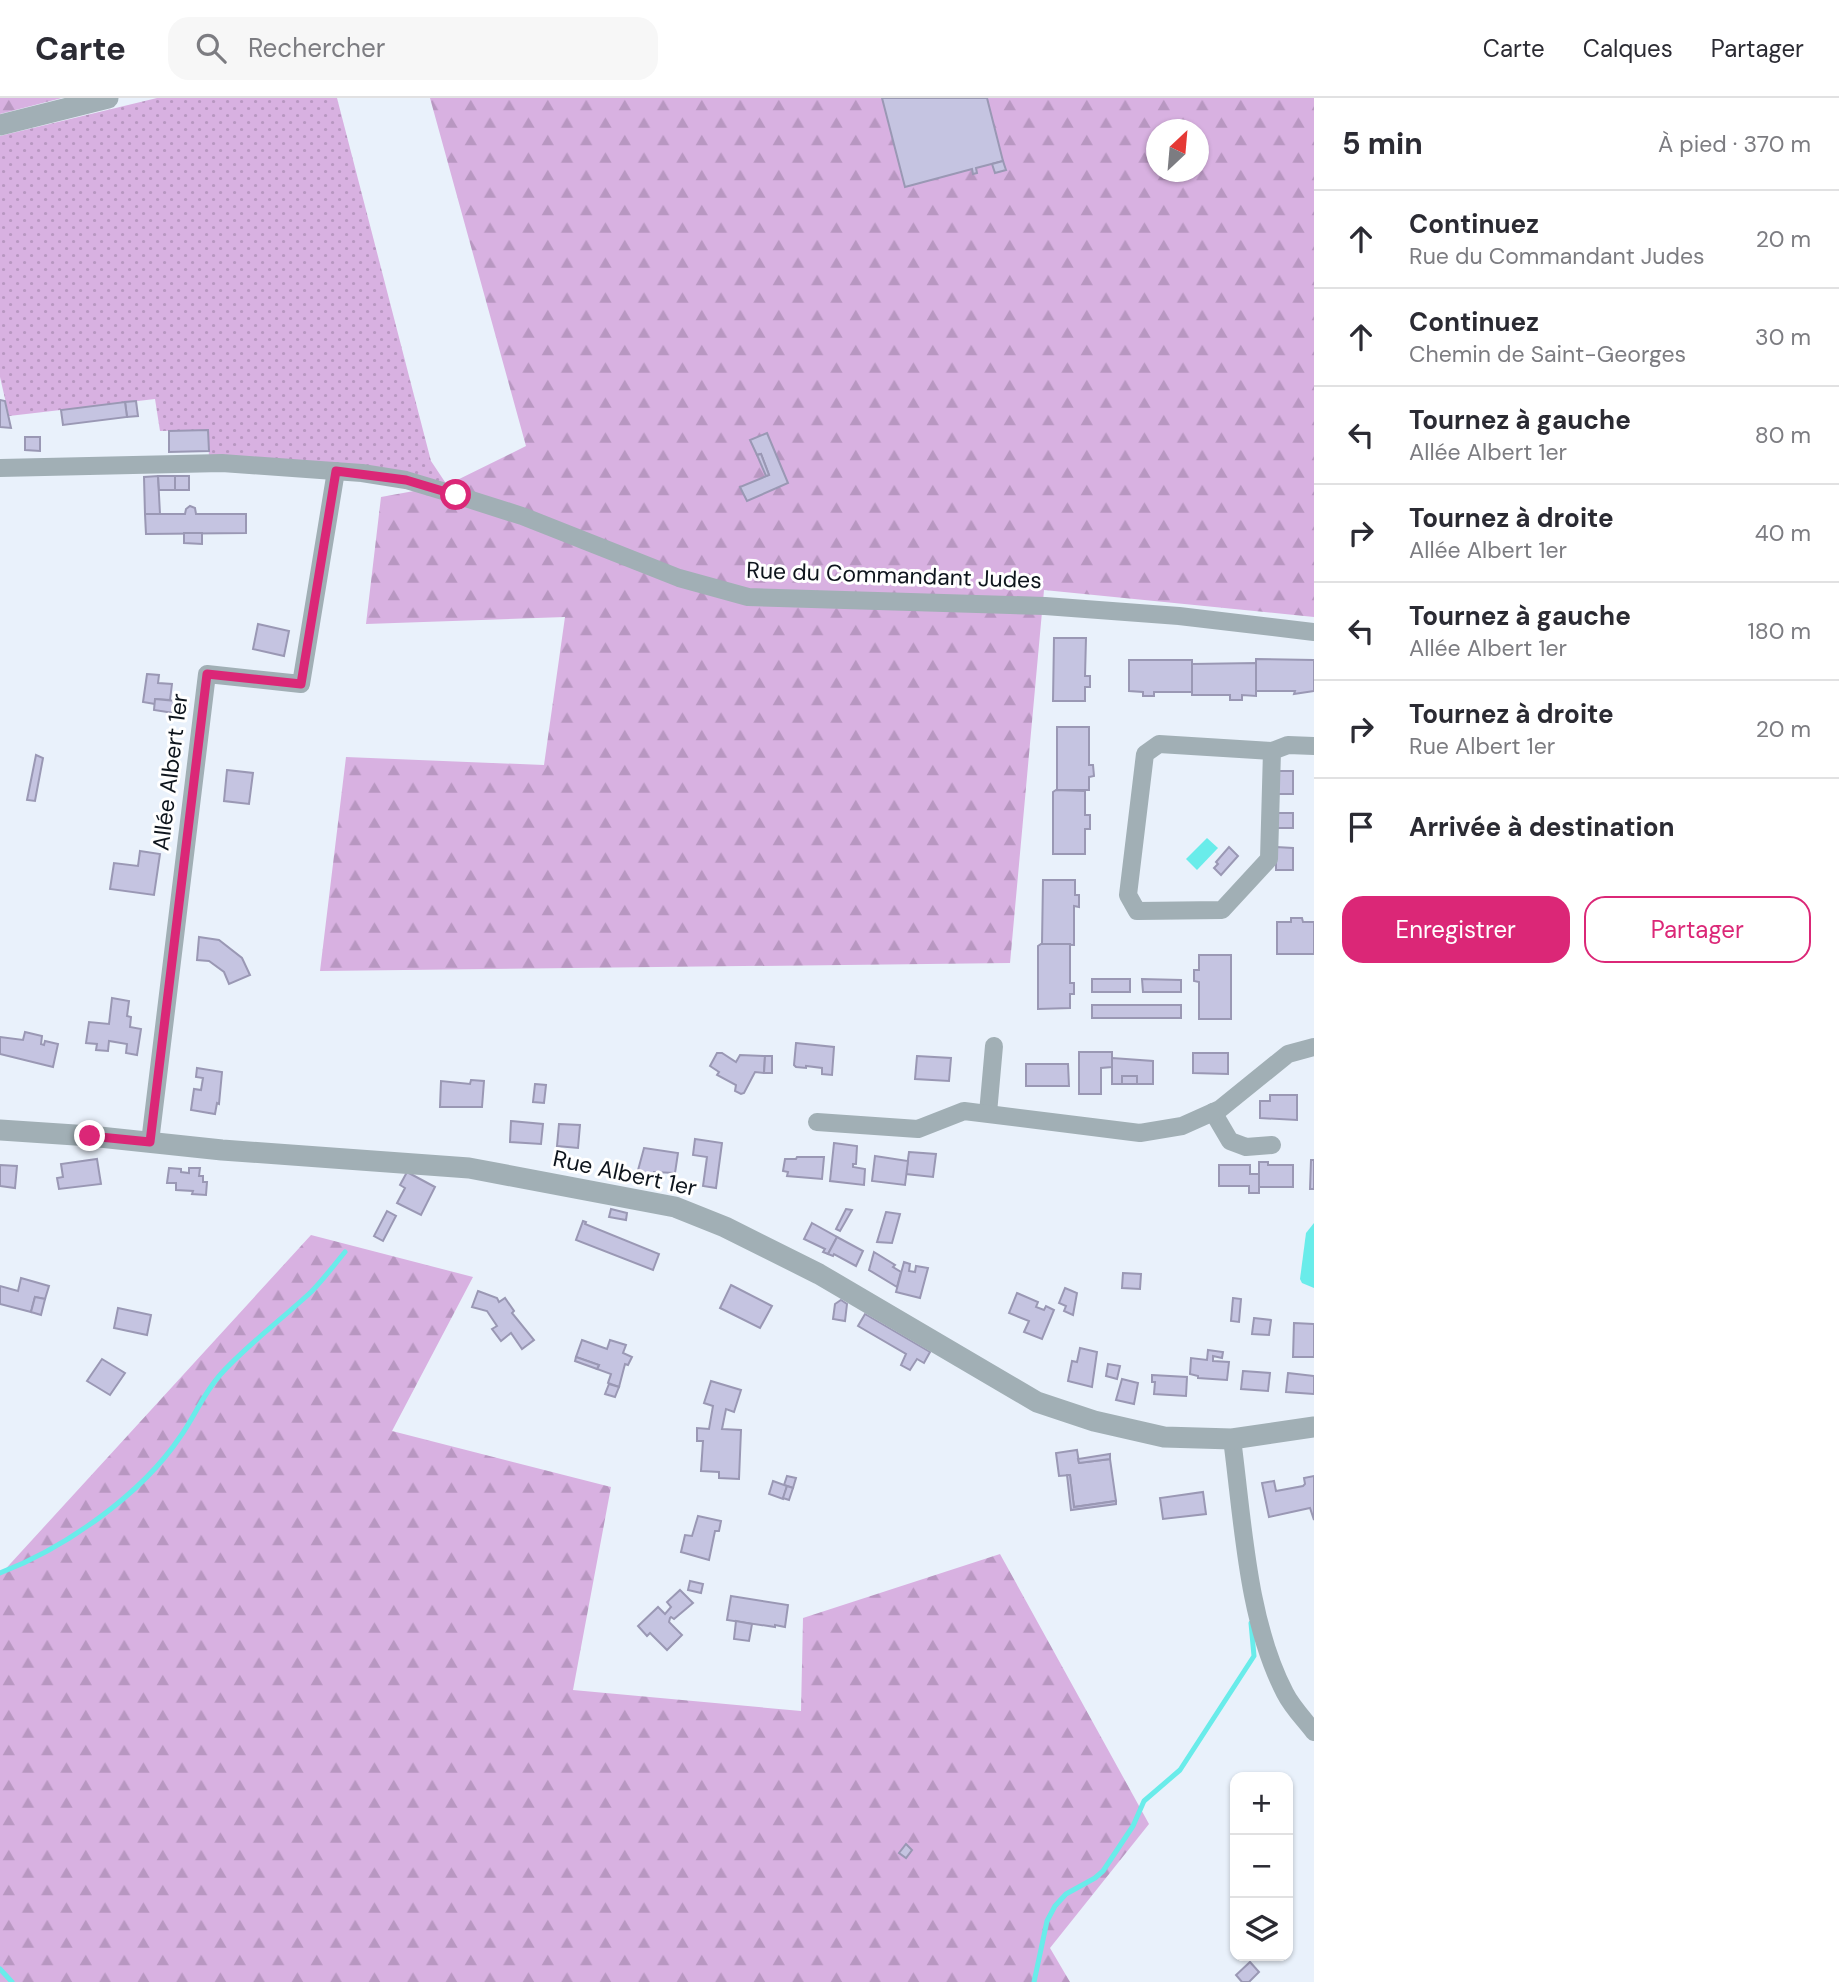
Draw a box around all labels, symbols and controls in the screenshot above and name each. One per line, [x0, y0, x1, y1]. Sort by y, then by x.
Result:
search box [168, 17, 658, 80]
text: Carte [35, 27, 126, 70]
icon: search [192, 29, 230, 67]
text: Rechercher [248, 31, 385, 65]
text: Carte [1483, 33, 1545, 64]
text: Calques [1583, 33, 1673, 64]
text: Partager [1711, 33, 1804, 64]
north arrow [1146, 119, 1209, 182]
text: 5 min [1342, 124, 1423, 163]
text: À pied · 370 m [1658, 129, 1811, 159]
text: Continuez [1409, 207, 1539, 241]
icon: ahead [1342, 220, 1380, 258]
text: 20 m [1756, 224, 1811, 254]
text: Rue du Commandant Judes [1409, 241, 1705, 271]
text: Continuez [1409, 305, 1539, 339]
icon: ahead [1342, 318, 1380, 356]
text: 30 m [1755, 322, 1811, 352]
text: Chemin de Saint-Georges [1409, 339, 1686, 369]
text: Tournez à gauche [1409, 403, 1631, 437]
icon: left [1342, 416, 1380, 454]
text: 80 m [1755, 420, 1811, 450]
text: Allée Albert 1er [1409, 437, 1567, 467]
route start [440, 479, 471, 510]
text: Tournez à droite [1409, 501, 1614, 535]
icon: right [1342, 514, 1380, 552]
text: 40 m [1755, 518, 1811, 548]
text: Allée Albert 1er [1409, 535, 1567, 565]
street label: Rue du Commandant Judes [746, 555, 1042, 595]
text: Tournez à gauche [1409, 599, 1631, 633]
icon: left [1342, 612, 1380, 650]
text: 180 m [1747, 616, 1811, 646]
text: Allée Albert 1er [1409, 633, 1567, 663]
street label: Allée Albert 1er [145, 692, 195, 852]
text: Tournez à droite [1409, 697, 1614, 731]
icon: right [1342, 710, 1380, 748]
text: 20 m [1756, 714, 1811, 744]
text: Rue Albert 1er [1409, 731, 1555, 761]
icon: arrive [1342, 808, 1380, 846]
text: Arrivée à destination [1409, 810, 1675, 844]
button: Enregistrer [1342, 896, 1570, 963]
button: Partager [1584, 896, 1811, 963]
route end [74, 1120, 105, 1151]
street label: Rue Albert 1er [550, 1143, 700, 1203]
map controls [1230, 1772, 1293, 1961]
button: + [1230, 1772, 1293, 1835]
button: − [1230, 1835, 1293, 1898]
button: layers [1230, 1898, 1293, 1961]

